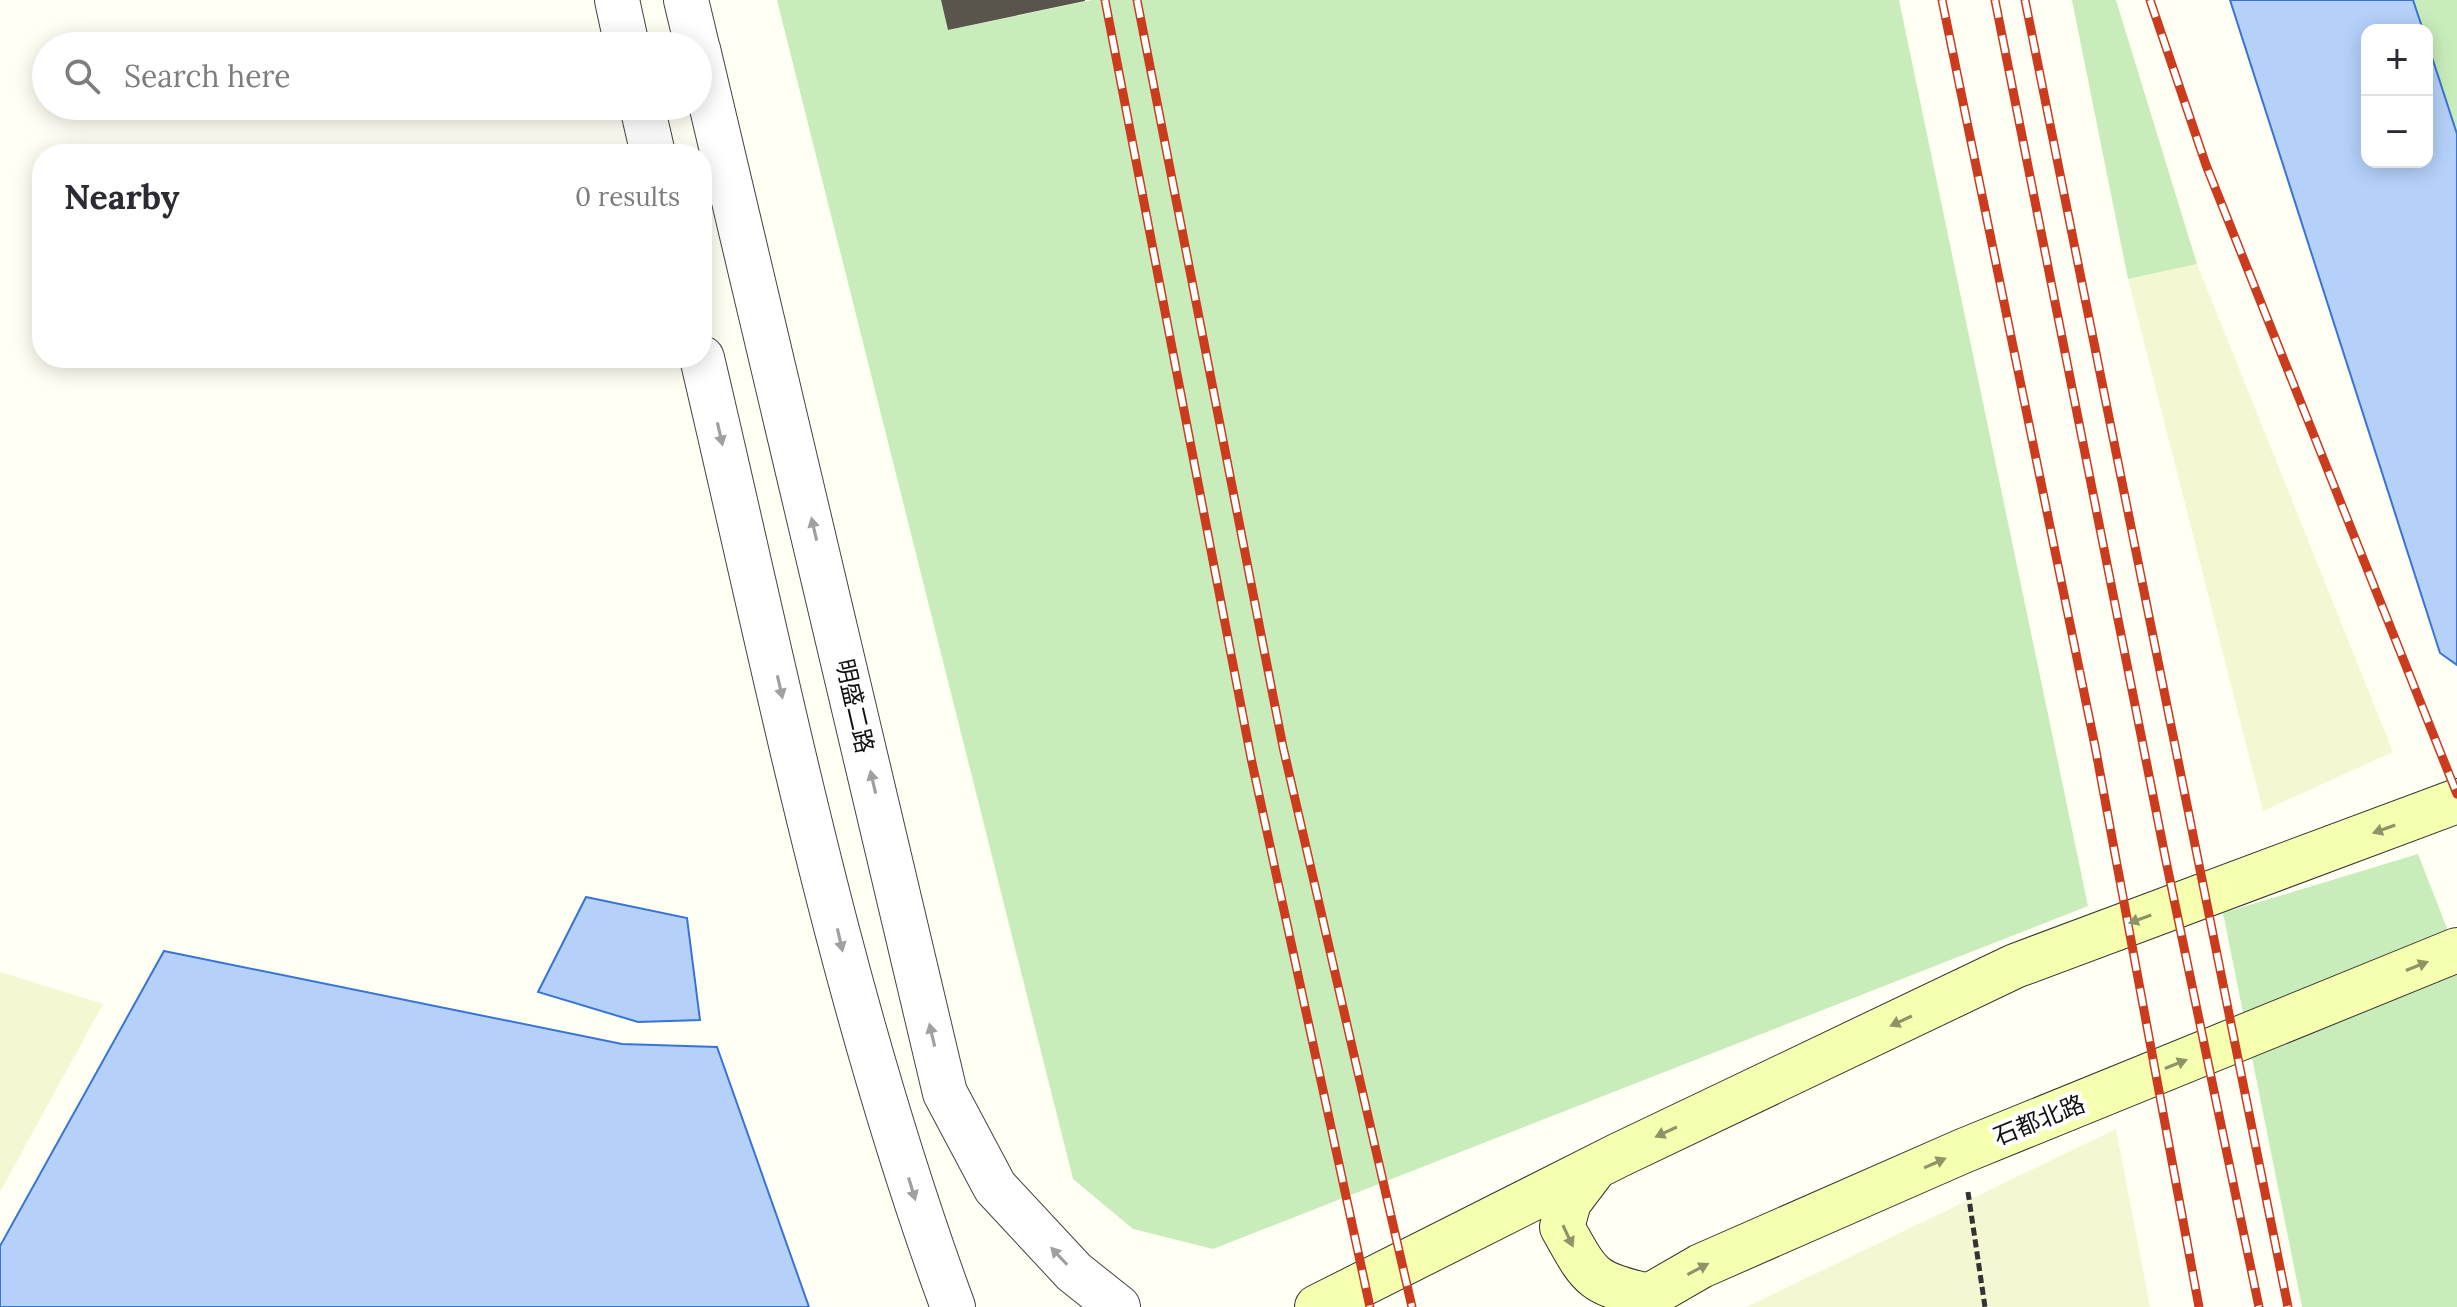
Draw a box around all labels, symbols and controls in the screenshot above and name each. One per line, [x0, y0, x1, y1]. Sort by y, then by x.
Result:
map controls [2361, 24, 2433, 168]
button: + [2361, 24, 2433, 96]
search box [32, 32, 712, 120]
icon: search [60, 54, 104, 98]
text: Search here [124, 57, 291, 95]
button: − [2361, 96, 2433, 168]
text: Nearby [64, 175, 180, 218]
text: 0 results [575, 180, 680, 213]
one-way arrow [714, 422, 726, 447]
one-way arrow [807, 516, 820, 541]
street label: 明盛二路 [829, 656, 881, 756]
one-way arrow [774, 674, 786, 699]
one-way arrow [866, 769, 879, 794]
one-way arrow [2372, 823, 2396, 836]
one-way arrow [2128, 914, 2152, 926]
one-way arrow [834, 927, 846, 952]
one-way arrow [2405, 960, 2429, 973]
one-way arrow [1889, 1014, 1913, 1028]
one-way arrow [925, 1023, 937, 1048]
one-way arrow [2164, 1057, 2188, 1070]
street label: 石都北路 [1989, 1088, 2089, 1152]
one-way arrow [1655, 1125, 1678, 1139]
one-way arrow [1924, 1157, 1947, 1170]
one-way arrow [906, 1178, 919, 1202]
one-way arrow [1562, 1224, 1575, 1248]
one-way arrow [1051, 1247, 1069, 1266]
one-way arrow [1686, 1262, 1709, 1275]

